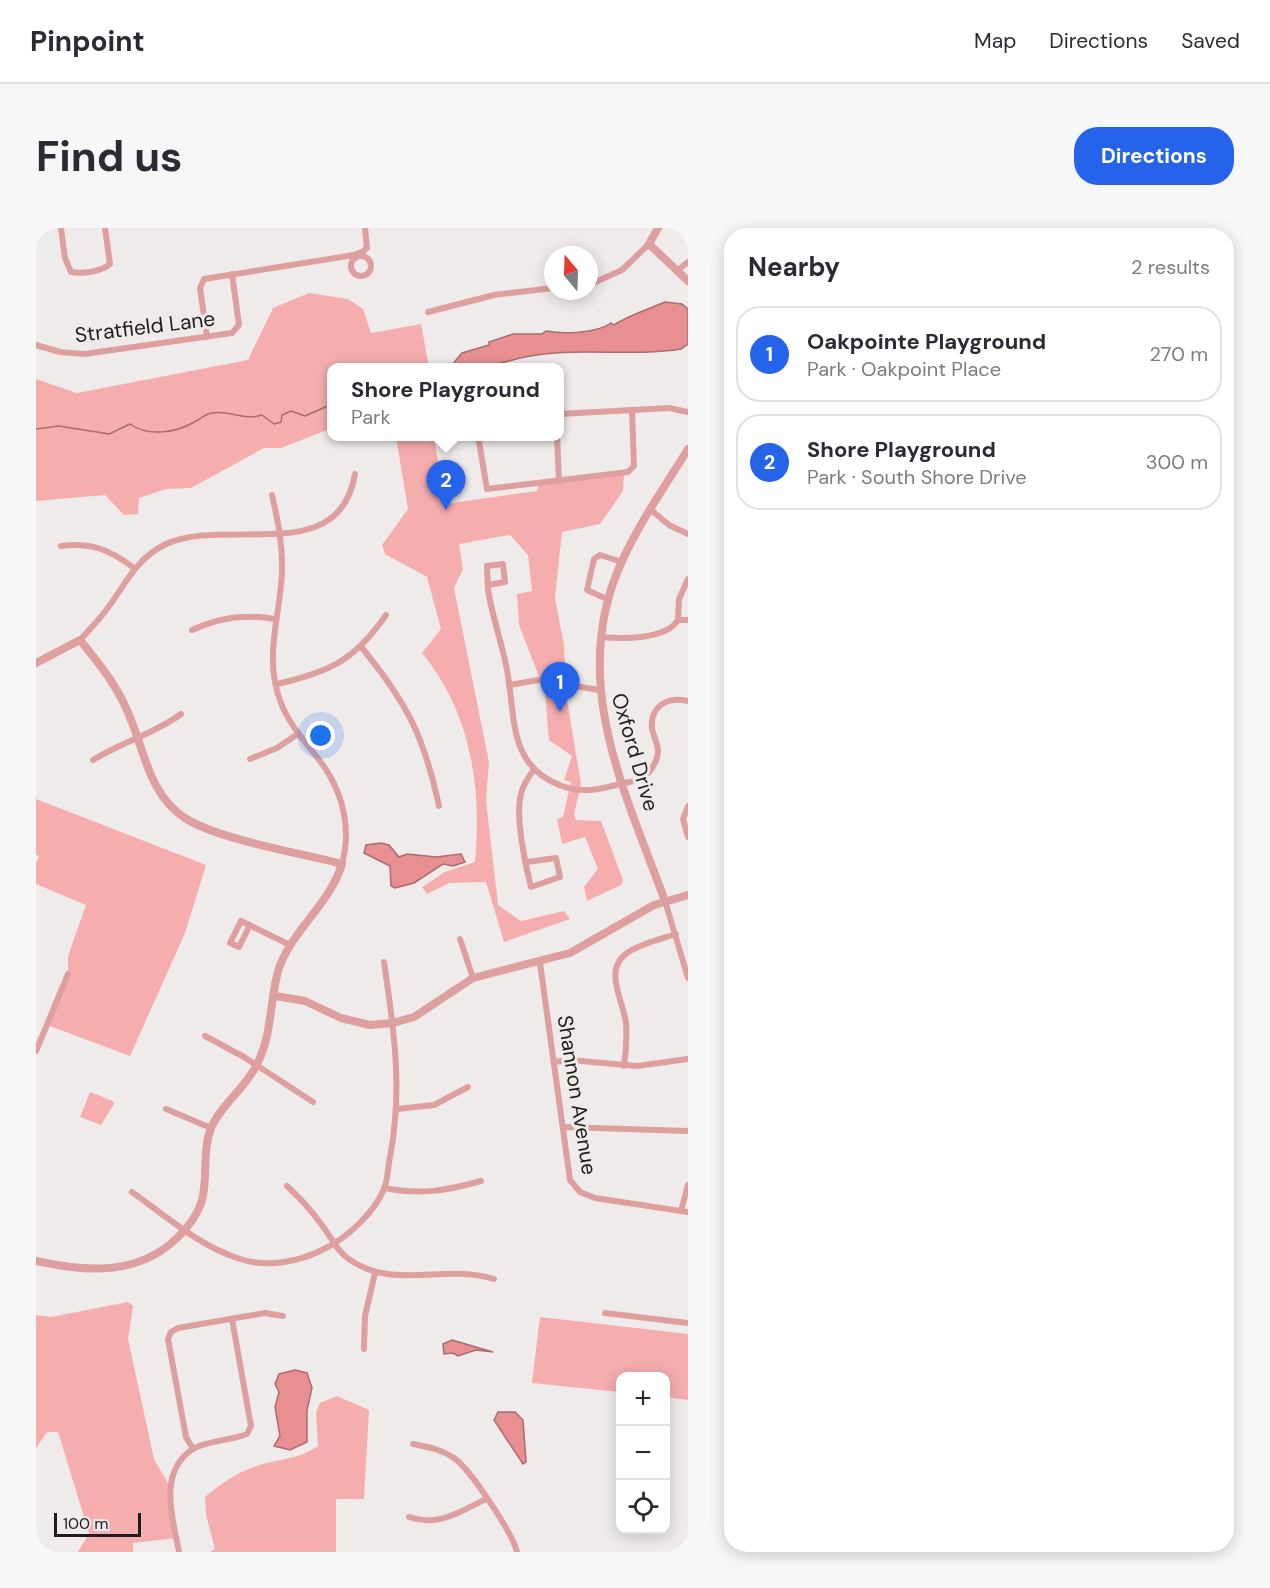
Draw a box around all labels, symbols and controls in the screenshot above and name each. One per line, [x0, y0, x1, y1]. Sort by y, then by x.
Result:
text: Pinpoint [30, 23, 145, 60]
text: Map [974, 27, 1016, 55]
text: Directions [1049, 27, 1148, 55]
text: Saved [1181, 27, 1240, 55]
button: Directions [1074, 127, 1234, 185]
text: Find us [36, 129, 182, 184]
north arrow [544, 246, 598, 300]
text: Nearby [748, 250, 840, 284]
text: 2 results [1131, 254, 1210, 280]
street label: Stratfield Lane [73, 304, 217, 350]
text: Oakpointe Playground [807, 327, 1046, 356]
text: 1 [766, 341, 773, 367]
text: 270 m [1150, 341, 1208, 367]
text: Park · Oakpoint Place [807, 356, 1001, 382]
popup [327, 363, 564, 441]
text: Shore Playground [351, 375, 540, 404]
text: Park [351, 404, 391, 430]
text: Shore Playground [807, 435, 996, 464]
text: 2 [764, 449, 775, 475]
text: 300 m [1146, 449, 1208, 475]
pin: 2 [426, 460, 466, 510]
text: Park · South Shore Drive [807, 464, 1027, 490]
pin: 1 [540, 662, 580, 712]
street label: Oxford Drive [605, 690, 665, 814]
your location [306, 721, 335, 750]
street label: Shannon Avenue [551, 1013, 603, 1177]
map controls [616, 1372, 670, 1534]
button: + [616, 1372, 670, 1426]
button: − [616, 1426, 670, 1480]
button: locate [616, 1480, 670, 1534]
scale bar [54, 1510, 141, 1538]
text: 100 m [63, 1513, 108, 1534]

